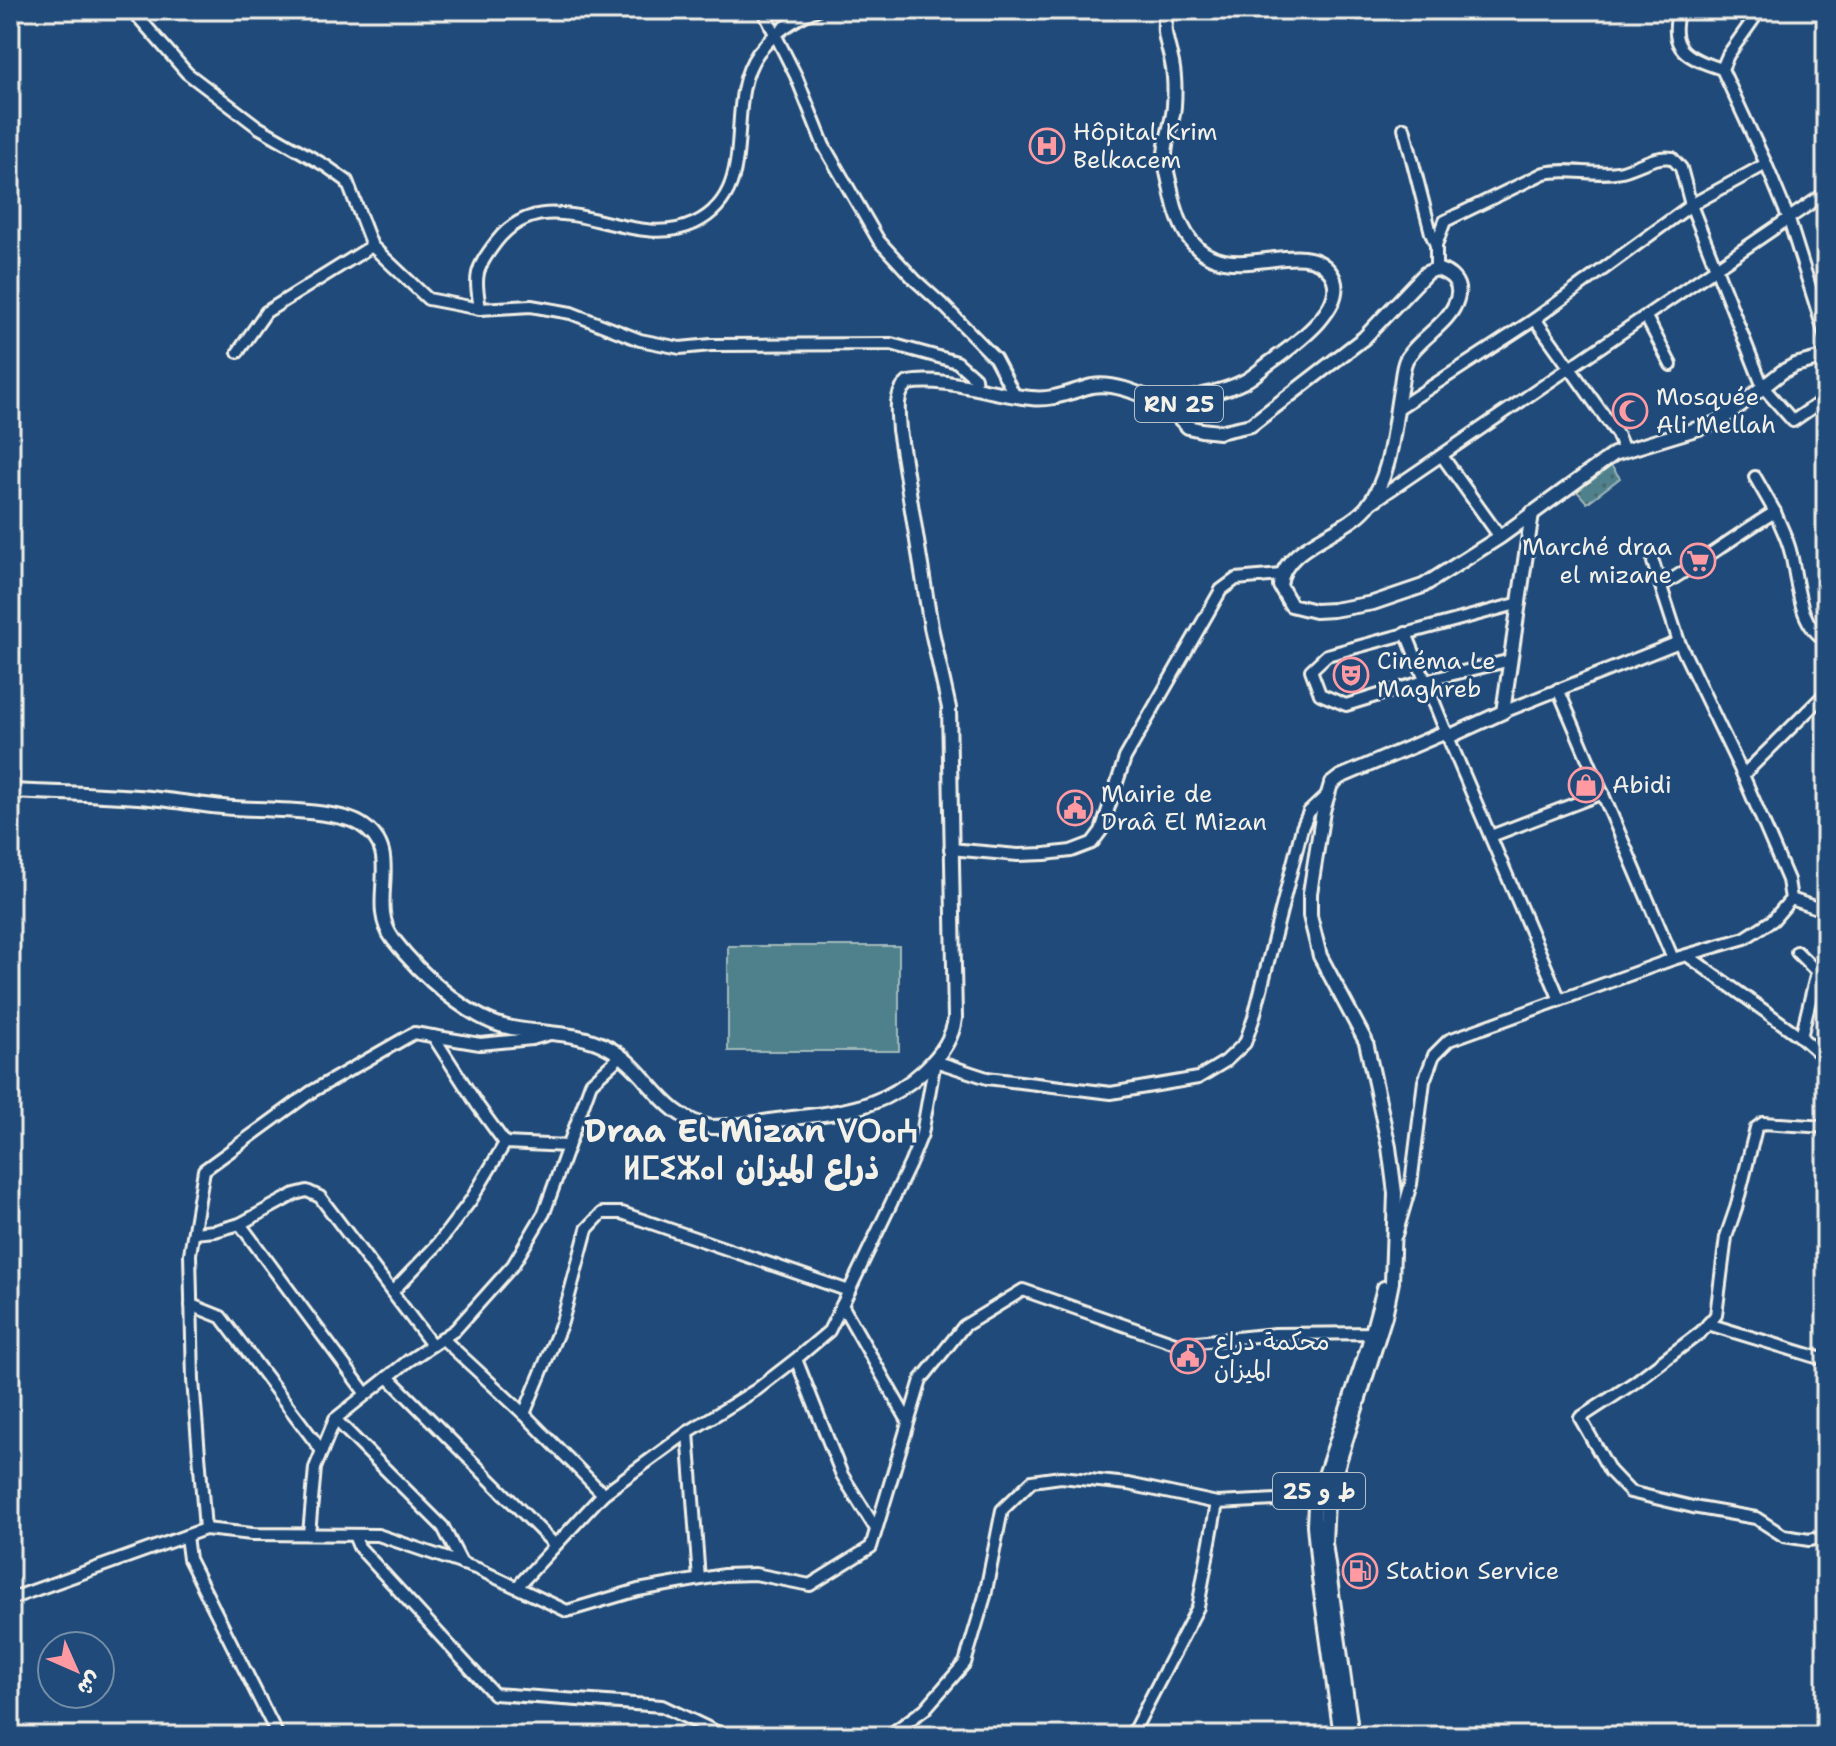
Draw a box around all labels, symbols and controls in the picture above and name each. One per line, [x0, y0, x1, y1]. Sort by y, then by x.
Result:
place label: Hôpital Krim Belkacem [1073, 116, 1217, 176]
hospital icon: Hôpital Krim Belkacem [1028, 127, 1066, 165]
place label: Mosquée Ali Mellah [1656, 381, 1776, 441]
road number: RN 25 [1135, 386, 1223, 422]
mosque icon: Mosquée Ali Mellah [1611, 392, 1649, 430]
place label: Marché draa el mizane [1522, 531, 1672, 591]
supermarket icon: Marché draa el mizane [1679, 542, 1717, 580]
place label: Cinéma Le Maghreb [1377, 645, 1496, 705]
theatre icon: Cinéma Le Maghreb [1332, 656, 1370, 694]
shop icon: Abidi [1567, 766, 1605, 804]
place label: Abidi [1612, 769, 1672, 801]
place label: Mairie de Draâ El Mizan [1101, 778, 1267, 838]
public building icon: Mairie de Draâ El Mizan [1056, 789, 1094, 827]
district label: Draa El Mizan ⴸⵔⴰⵄ ⵍⵎⵉⵣⴰⵏ ذراع الميزان [584, 1109, 918, 1191]
place label: محكمة دراع الميزان [1214, 1326, 1330, 1386]
public building icon: محكمة دراع الميزان [1169, 1337, 1207, 1375]
road number: ط و 25 [1273, 1473, 1365, 1509]
fuel station icon: Station Service [1341, 1552, 1379, 1590]
place label: Station Service [1386, 1555, 1559, 1587]
north arrow [36, 1630, 116, 1710]
text: ش [71, 1665, 109, 1703]

